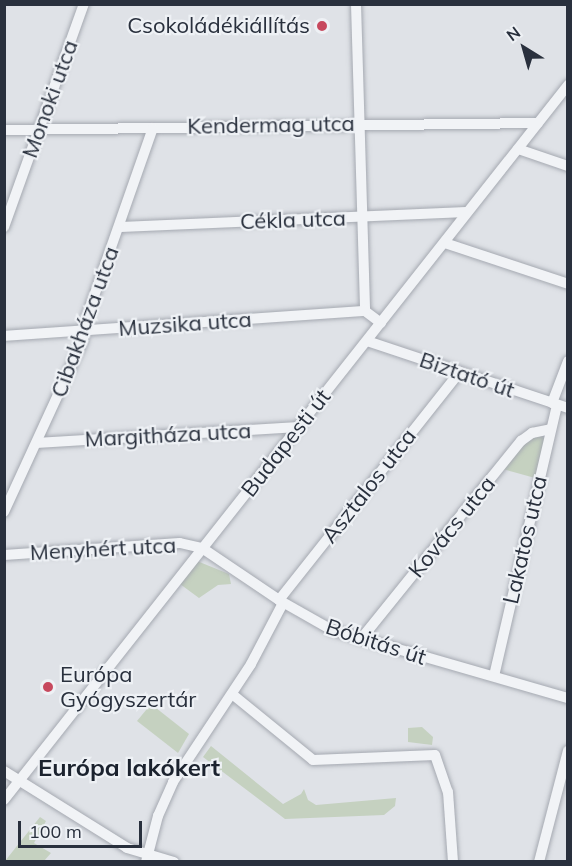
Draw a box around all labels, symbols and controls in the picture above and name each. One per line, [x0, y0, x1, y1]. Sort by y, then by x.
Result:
place label: Csokoládékiállítás [127, 13, 310, 39]
north arrow [494, 18, 554, 78]
marker: Csokoládékiállítás [315, 19, 329, 33]
text: N [502, 22, 524, 45]
street label: Monoki utca [16, 36, 84, 162]
street label: Kendermag utca [187, 110, 355, 140]
street label: Cékla utca [240, 205, 346, 235]
street label: Cibakháza utca [45, 243, 125, 401]
street label: Muzsika utca [118, 306, 252, 342]
street label: Biztató út [416, 346, 518, 404]
street label: Budapesti út [236, 384, 336, 502]
street label: Margitháza utca [84, 417, 252, 453]
street label: Asztalos utca [316, 424, 422, 548]
street label: Kovács utca [403, 471, 501, 583]
street label: Lakatos utca [497, 473, 553, 607]
street label: Menyhért utca [29, 532, 177, 566]
street label: Bóbitás út [323, 613, 429, 671]
place label: Európa Gyógyszertár [60, 661, 196, 712]
marker: Európa Gyógyszertár [41, 680, 55, 694]
district label: Európa lakókert [38, 754, 220, 782]
scale bar [21, 809, 146, 847]
text: 100 m [29, 820, 82, 843]

